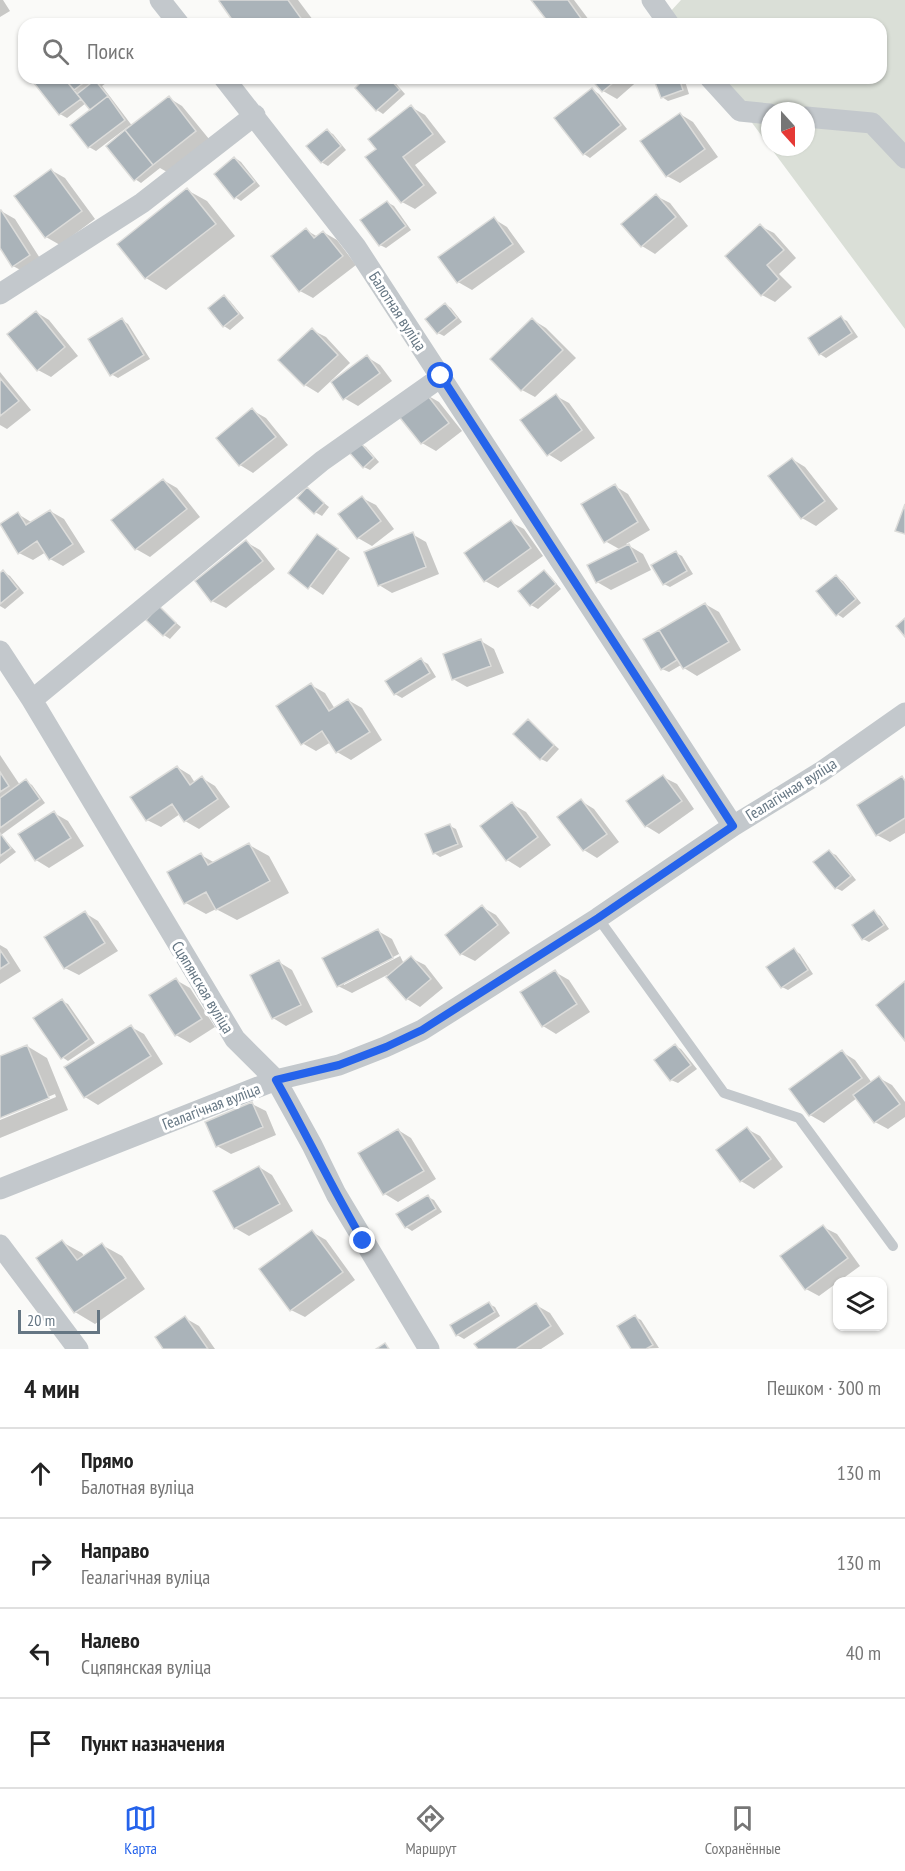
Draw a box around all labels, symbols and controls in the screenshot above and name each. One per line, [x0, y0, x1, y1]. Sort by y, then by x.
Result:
search box [18, 18, 887, 84]
icon: search [39, 35, 72, 68]
text: Поиск [87, 37, 134, 65]
north arrow [761, 102, 815, 156]
street label: Балотная вуліца [365, 268, 431, 354]
route start [427, 362, 453, 388]
street label: Геалагічная вуліца [742, 753, 840, 825]
street label: Сцяпянская вуліца [168, 937, 238, 1037]
street label: Геалагічная вуліца [159, 1078, 263, 1134]
route end [349, 1227, 375, 1253]
map controls [833, 1277, 887, 1331]
button: layers [833, 1277, 887, 1331]
scale bar [18, 1307, 100, 1334]
text: 20 m [27, 1310, 55, 1330]
text: 4 мин [24, 1372, 79, 1405]
text: Пешком · 300 m [767, 1375, 881, 1401]
text: Прямо [81, 1446, 134, 1474]
icon: ahead [24, 1457, 57, 1490]
text: 130 m [837, 1460, 881, 1486]
text: Балотная вуліца [81, 1474, 194, 1500]
text: Направо [81, 1536, 149, 1564]
icon: right [24, 1547, 57, 1580]
text: 130 m [837, 1550, 881, 1576]
text: Геалагічная вуліца [81, 1564, 210, 1590]
text: Налево [81, 1626, 140, 1654]
icon: left [24, 1637, 57, 1670]
text: 40 m [846, 1640, 881, 1666]
text: Сцяпянская вуліца [81, 1654, 211, 1680]
icon: arrive [24, 1727, 57, 1760]
text: Пункт назначения [81, 1729, 225, 1757]
tab: Карта [124, 1802, 157, 1858]
tab: Маршрут [405, 1802, 456, 1858]
tab: Сохранённые [705, 1802, 781, 1858]

